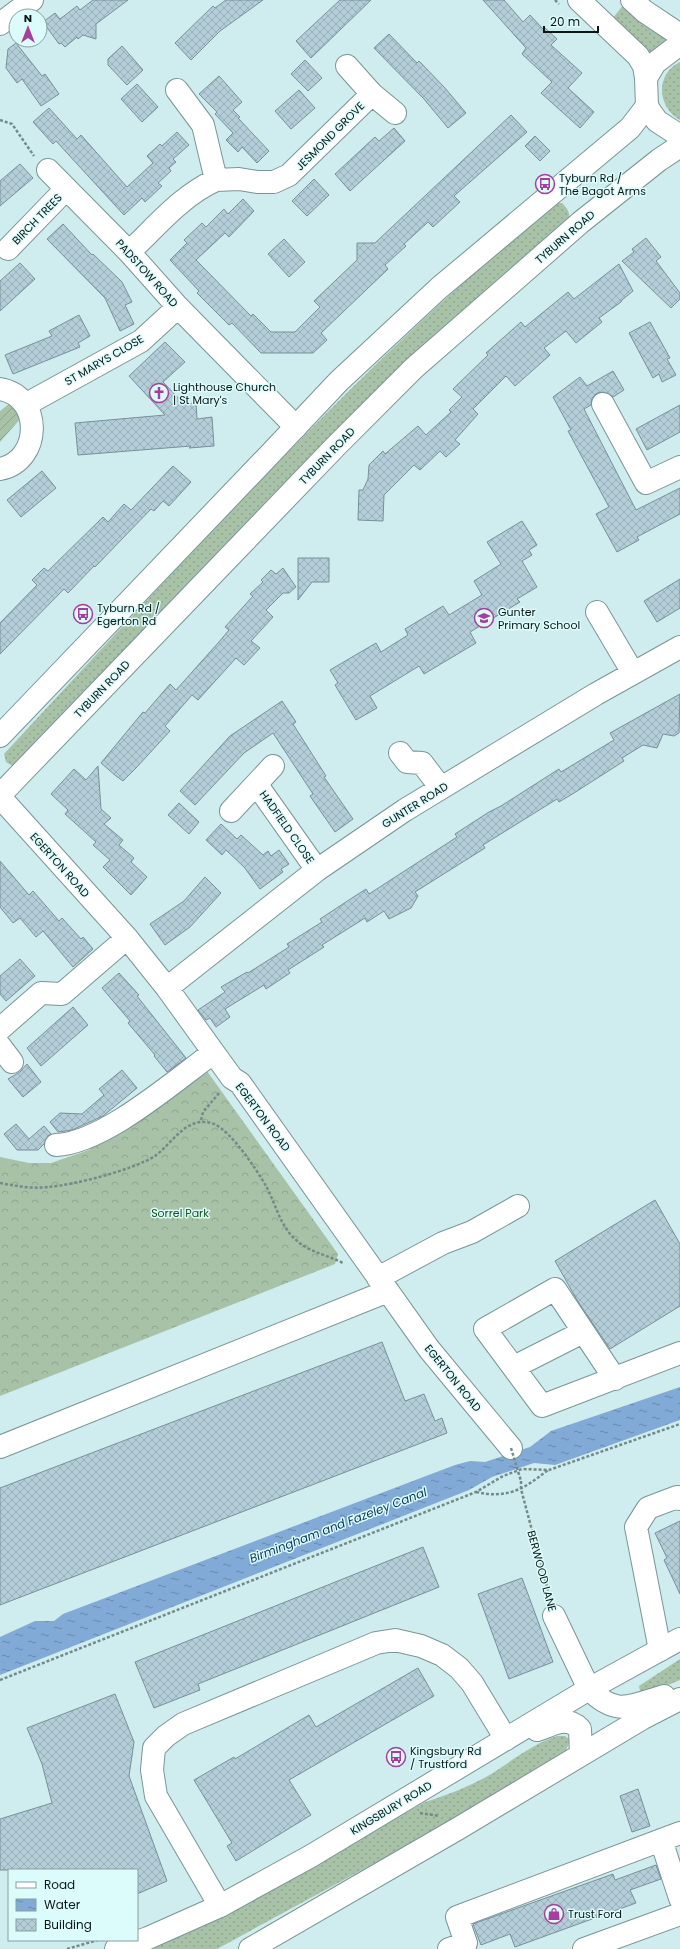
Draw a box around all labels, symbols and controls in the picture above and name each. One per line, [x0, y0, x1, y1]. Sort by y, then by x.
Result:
north arrow [8, 8, 48, 48]
scale bar [544, 8, 598, 34]
text: N [24, 10, 32, 26]
text: 20 m [550, 13, 580, 30]
street label: JESMOND GROVE [292, 98, 368, 174]
place label: Tyburn Rd / The Bagot Arms [559, 170, 646, 199]
bus stop icon: Tyburn Rd / The Bagot Arms [534, 173, 556, 195]
street label: BIRCH TREES [8, 190, 66, 248]
street label: TYBURN ROAD [532, 206, 598, 267]
street label: PADSTOW ROAD [112, 235, 182, 311]
street label: ST MARYS CLOSE [62, 331, 146, 389]
place label: Lighthouse Church | St Mary's [173, 379, 276, 408]
church icon: Lighthouse Church | St Mary's [148, 382, 170, 404]
street label: TYBURN ROAD [295, 424, 359, 488]
place label: Tyburn Rd / Egerton Rd [97, 600, 160, 629]
bus stop icon: Tyburn Rd / Egerton Rd [72, 603, 94, 625]
place label: Gunter Primary School [498, 604, 580, 633]
school or university icon: Gunter Primary School [473, 607, 495, 629]
street label: TYBURN ROAD [70, 657, 134, 721]
street label: GUNTER ROAD [379, 778, 451, 832]
street label: HADFIELD CLOSE [256, 787, 318, 867]
street label: EGERTON ROAD [27, 829, 94, 901]
street label: EGERTON ROAD [232, 1079, 294, 1155]
park label: Sorrel Park [151, 1205, 209, 1221]
street label: EGERTON ROAD [421, 1341, 485, 1415]
water label: Birmingham and Fazeley Canal [247, 1483, 429, 1567]
street label: BERWOOD LANE [523, 1529, 561, 1613]
place label: Kingsbury Rd / Trustford [410, 1743, 481, 1772]
bus stop icon: Kingsbury Rd / Trustford [385, 1746, 407, 1768]
street label: KINGSBURY ROAD [347, 1777, 435, 1839]
legend [8, 1869, 138, 1941]
text: Road [44, 1876, 75, 1893]
text: Water [44, 1896, 81, 1913]
shop icon: Trust Ford [543, 1903, 565, 1925]
place label: Trust Ford [568, 1906, 622, 1922]
text: Building [44, 1916, 92, 1933]

